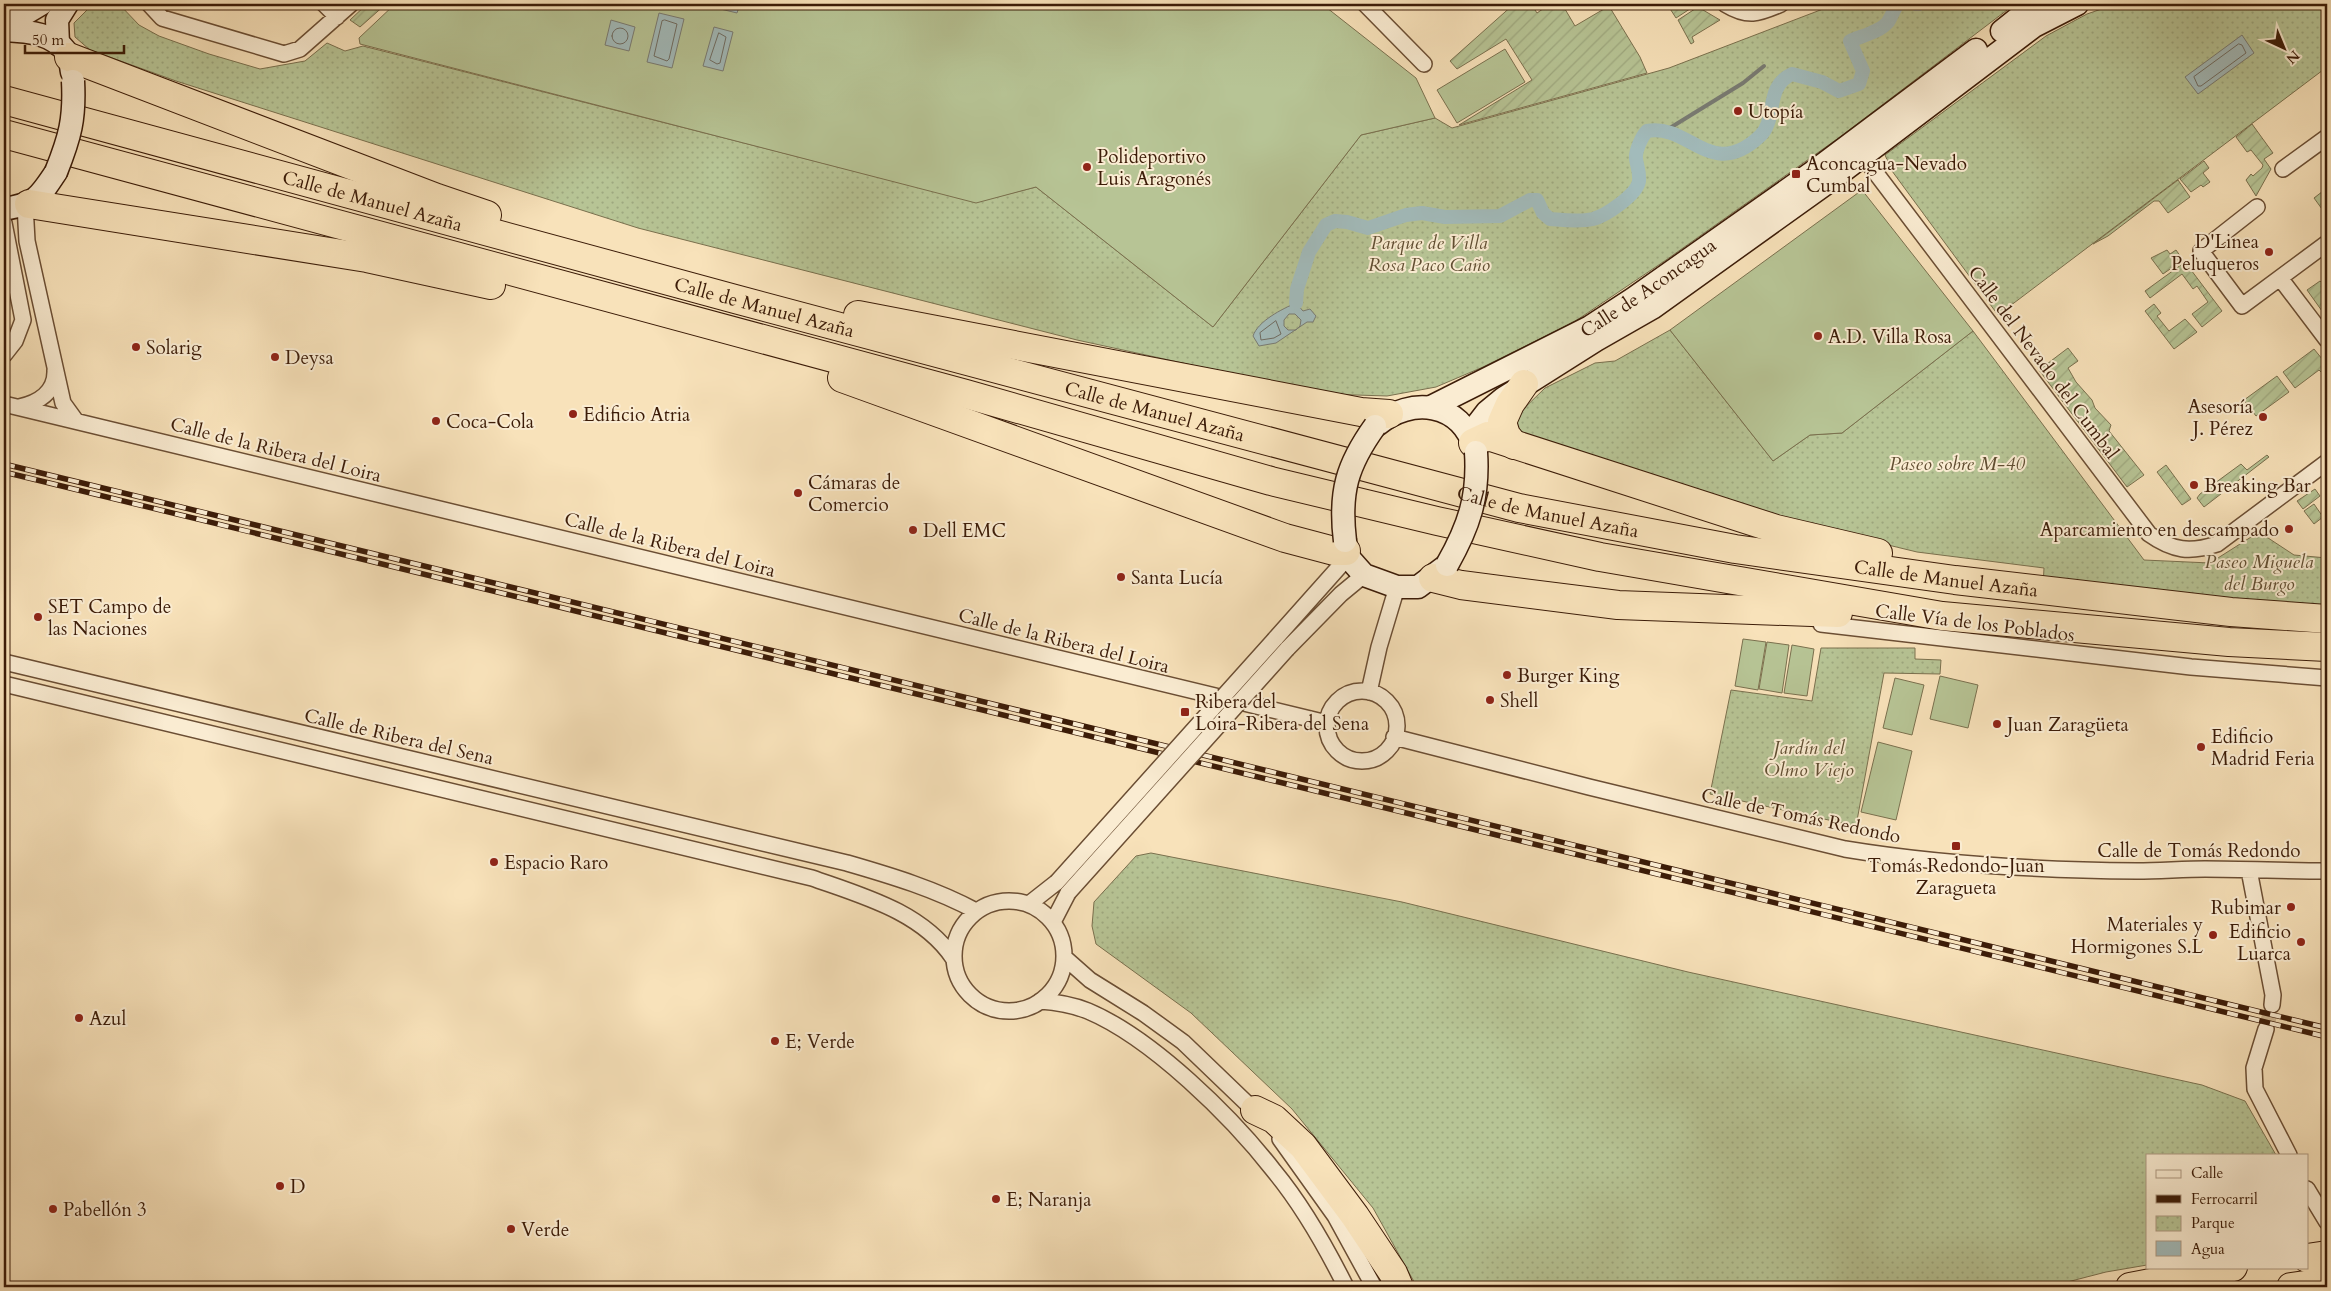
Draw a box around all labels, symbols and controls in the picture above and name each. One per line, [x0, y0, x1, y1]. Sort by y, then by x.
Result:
scale bar [25, 22, 124, 54]
north arrow [2258, 22, 2308, 72]
text: 50 m [32, 30, 64, 50]
text: N [2282, 46, 2304, 68]
place label: Utopía [1748, 99, 1803, 125]
marker: Utopía [1732, 105, 1744, 117]
place label: Polideportivo Luis Aragonés [1097, 144, 1211, 192]
place label: Aconcagua-Nevado Cumbal [1806, 151, 1967, 199]
marker: Polideportivo Luis Aragonés [1081, 161, 1093, 173]
street label: Calle de Manuel Azaña [280, 164, 465, 238]
marker: Aconcagua-Nevado Cumbal [1790, 168, 1802, 180]
place label: D'Linea Peluqueros [2171, 229, 2259, 277]
park label: Parque de Villa Rosa Paco Caño [1368, 230, 1490, 278]
street label: Calle de Aconcagua [1576, 232, 1722, 344]
marker: D'Linea Peluqueros [2263, 246, 2275, 258]
street label: Calle del Nevado del Cumbal [1962, 261, 2125, 465]
street label: Calle de Manuel Azaña [671, 271, 857, 344]
place label: A.D. Villa Rosa [1828, 324, 1952, 350]
marker: A.D. Villa Rosa [1812, 330, 1824, 342]
place label: Solarig [146, 335, 202, 361]
marker: Solarig [130, 341, 142, 353]
place label: Deysa [285, 345, 334, 371]
marker: Deysa [269, 351, 281, 363]
street label: Calle de Manuel Azaña [1062, 375, 1247, 448]
place label: Asesoría J. Pérez [2187, 394, 2254, 442]
place label: Edificio Atria [583, 402, 690, 428]
marker: Edificio Atria [567, 408, 579, 420]
place label: Coca-Cola [446, 409, 534, 435]
street label: Calle de la Ribera del Loira [168, 411, 384, 489]
marker: Asesoría J. Pérez [2257, 411, 2269, 423]
marker: Coca-Cola [430, 415, 442, 427]
park label: Paseo sobre M-40 [1889, 451, 2026, 477]
place label: Cámaras de Comercio [808, 470, 900, 518]
place label: Breaking Bar [2204, 473, 2311, 499]
marker: Breaking Bar [2188, 479, 2200, 491]
street label: Calle de Manuel Azaña [1454, 480, 1641, 544]
marker: Cámaras de Comercio [792, 487, 804, 499]
street label: Calle de la Ribera del Loira [562, 506, 778, 584]
place label: Aparcamiento en descampado [2040, 517, 2279, 543]
place label: Dell EMC [923, 518, 1006, 544]
marker: Aparcamiento en descampado [2283, 523, 2295, 535]
marker: Dell EMC [907, 524, 919, 536]
park label: Paseo Miguela del Burgo [2204, 549, 2314, 597]
street label: Calle de Manuel Azaña [1852, 554, 2039, 604]
place label: Santa Lucía [1131, 565, 1223, 591]
marker: Santa Lucía [1115, 571, 1127, 583]
place label: SET Campo de las Naciones [48, 594, 171, 642]
street label: Calle Vía de los Poblados [1874, 598, 2076, 648]
street label: Calle de la Ribera del Loira [956, 602, 1172, 680]
marker: SET Campo de las Naciones [32, 611, 44, 623]
place label: Burger King [1517, 663, 1620, 689]
marker: Burger King [1501, 669, 1513, 681]
place label: Shell [1500, 688, 1538, 714]
place label: Ribera del Loira-Ribera del Sena [1195, 689, 1369, 737]
marker: Shell [1484, 694, 1496, 706]
street label: Calle de Ribera del Sena [302, 703, 496, 771]
marker: Ribera del Loira-Ribera del Sena [1179, 706, 1191, 718]
place label: Juan Zaragüeta [2004, 712, 2129, 738]
marker: Juan Zaragüeta [1991, 718, 2003, 730]
place label: Edificio Madrid Feria [2211, 724, 2315, 772]
park label: Jardín del Olmo Viejo [1764, 735, 1854, 783]
marker: Edificio Madrid Feria [2195, 741, 2207, 753]
street label: Calle de Tomás Redondo [1699, 782, 1903, 850]
street label: Calle de Tomás Redondo [2097, 838, 2301, 864]
marker: Tomás Redondo-Juan Zaragueta [1950, 840, 1962, 852]
place label: Espacio Raro [504, 850, 608, 876]
place label: Tomás Redondo-Juan Zaragueta [1867, 853, 2045, 901]
marker: Espacio Raro [488, 856, 500, 868]
place label: Rubimar [2211, 895, 2281, 921]
marker: Rubimar [2285, 901, 2297, 913]
place label: Materiales y Hormigones S.L [2071, 912, 2204, 960]
place label: Edificio Luarca [2229, 919, 2291, 967]
marker: Materiales y Hormigones S.L [2207, 929, 2219, 941]
marker: Edificio Luarca [2295, 936, 2307, 948]
place label: Azul [89, 1006, 126, 1032]
marker: Azul [73, 1012, 85, 1024]
place label: E; Verde [785, 1029, 855, 1055]
marker: E; Verde [769, 1035, 781, 1047]
legend [2146, 1154, 2308, 1268]
text: Calle [2191, 1163, 2224, 1183]
place label: D [290, 1174, 305, 1200]
marker: D [274, 1180, 286, 1192]
place label: E; Naranja [1006, 1187, 1092, 1213]
text: Ferrocarril [2191, 1189, 2258, 1209]
marker: E; Naranja [990, 1193, 1002, 1205]
place label: Pabellón 3 [63, 1197, 147, 1223]
marker: Pabellón 3 [47, 1203, 59, 1215]
text: Parque [2191, 1213, 2235, 1233]
place label: Verde [521, 1217, 569, 1243]
marker: Verde [505, 1223, 517, 1235]
text: Agua [2191, 1239, 2225, 1259]

